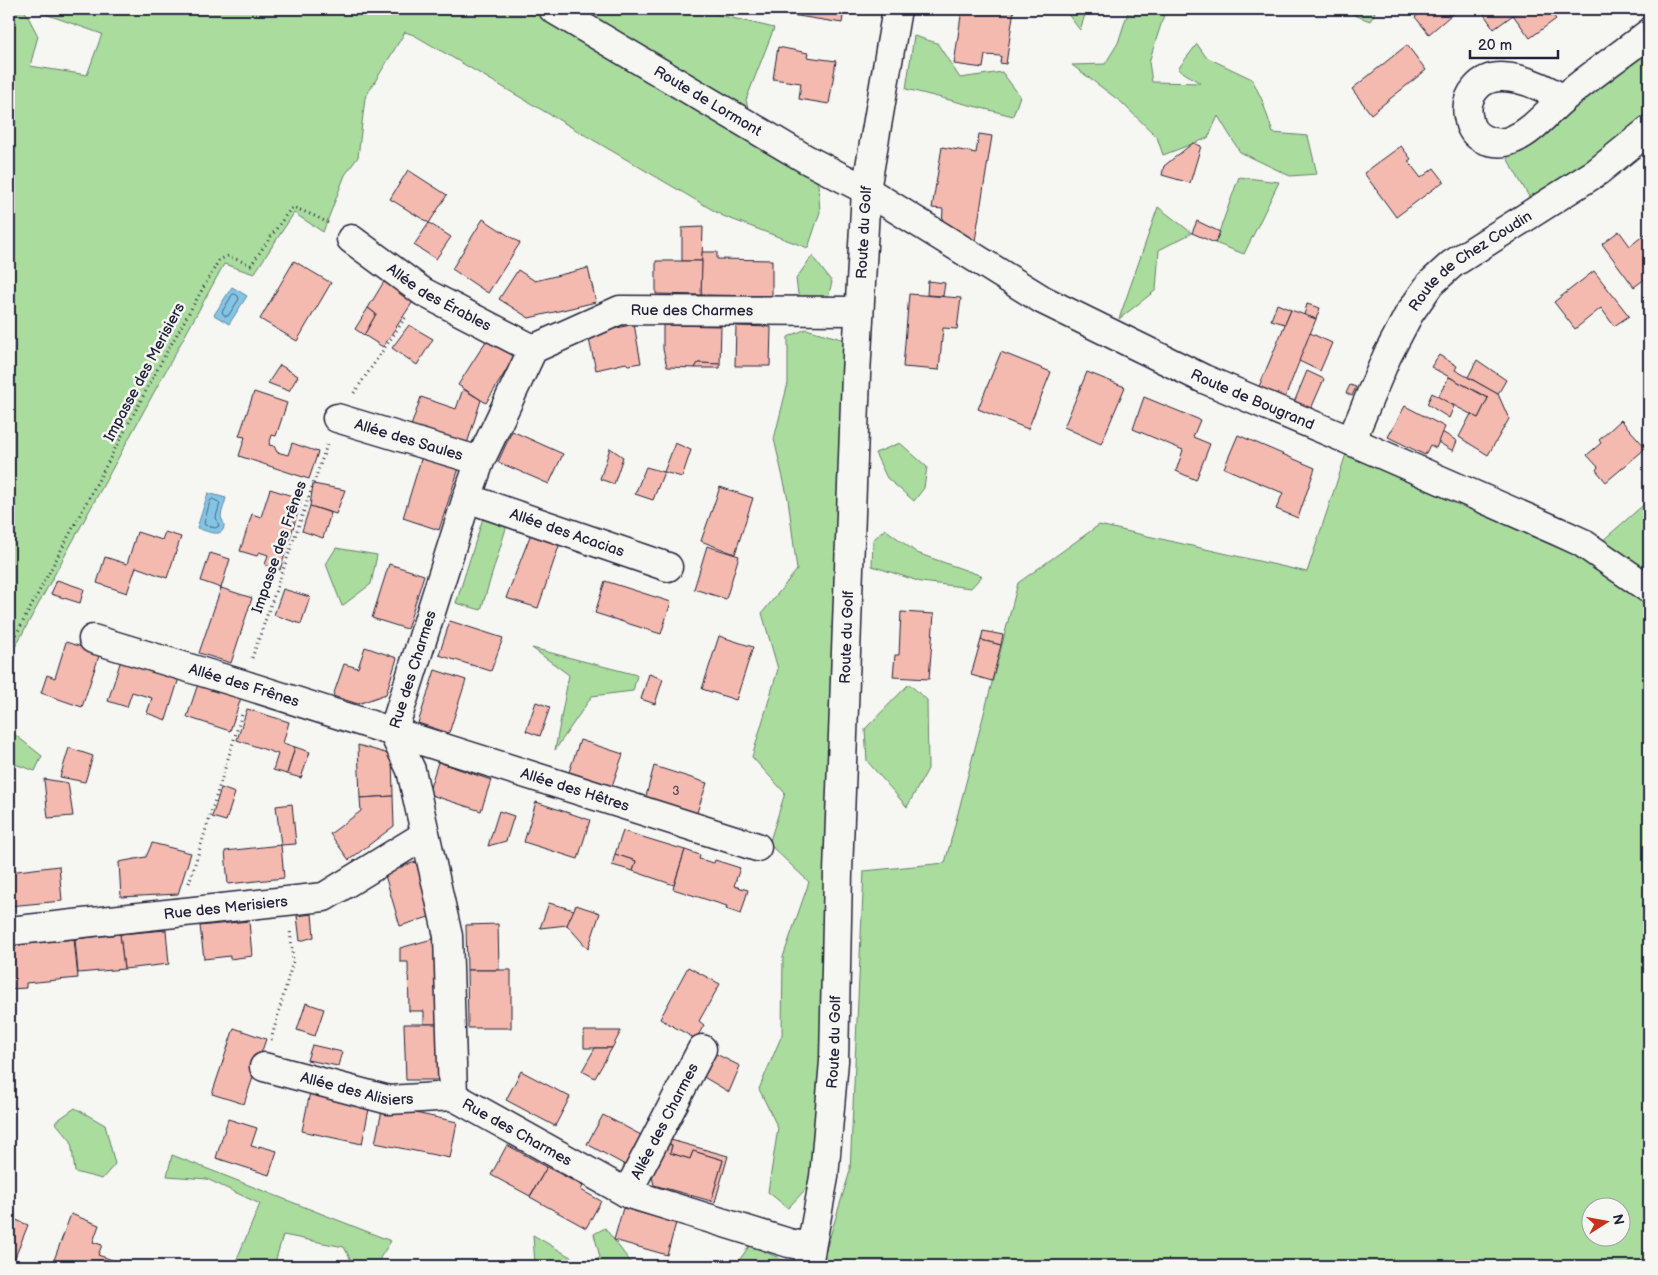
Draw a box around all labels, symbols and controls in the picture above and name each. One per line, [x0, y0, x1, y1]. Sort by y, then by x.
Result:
scale bar [1470, 28, 1558, 60]
text: 20 m [1478, 36, 1512, 55]
street label: Route de Lormont [650, 62, 765, 141]
street label: Route du Golf [852, 184, 877, 280]
street label: Route de Chez Coudin [1405, 207, 1535, 315]
street label: Allée des Érables [383, 260, 495, 336]
street label: Impasse des Merisiers [100, 299, 189, 445]
street label: Rue des Charmes [630, 301, 754, 321]
street label: Route de Bougrand [1187, 365, 1317, 434]
street label: Allée des Saules [352, 415, 466, 465]
street label: Impasse des Frênes [248, 478, 311, 616]
street label: Allée des Acacias [507, 504, 627, 561]
street label: Route du Golf [836, 590, 858, 684]
street label: Rue des Charmes [386, 608, 441, 731]
street label: Allée des Frênes [186, 659, 302, 712]
street label: Allée des Hêtres [518, 764, 632, 816]
house number: 3 [672, 784, 680, 799]
street label: Rue des Merisiers [163, 892, 289, 924]
street label: Route du Golf [823, 995, 845, 1089]
street label: Allée des Charmes [627, 1060, 703, 1183]
street label: Allée des Alisiers [298, 1068, 415, 1110]
street label: Rue des Charmes [459, 1094, 575, 1171]
north arrow [1580, 1198, 1630, 1248]
text: N [1609, 1213, 1628, 1226]

